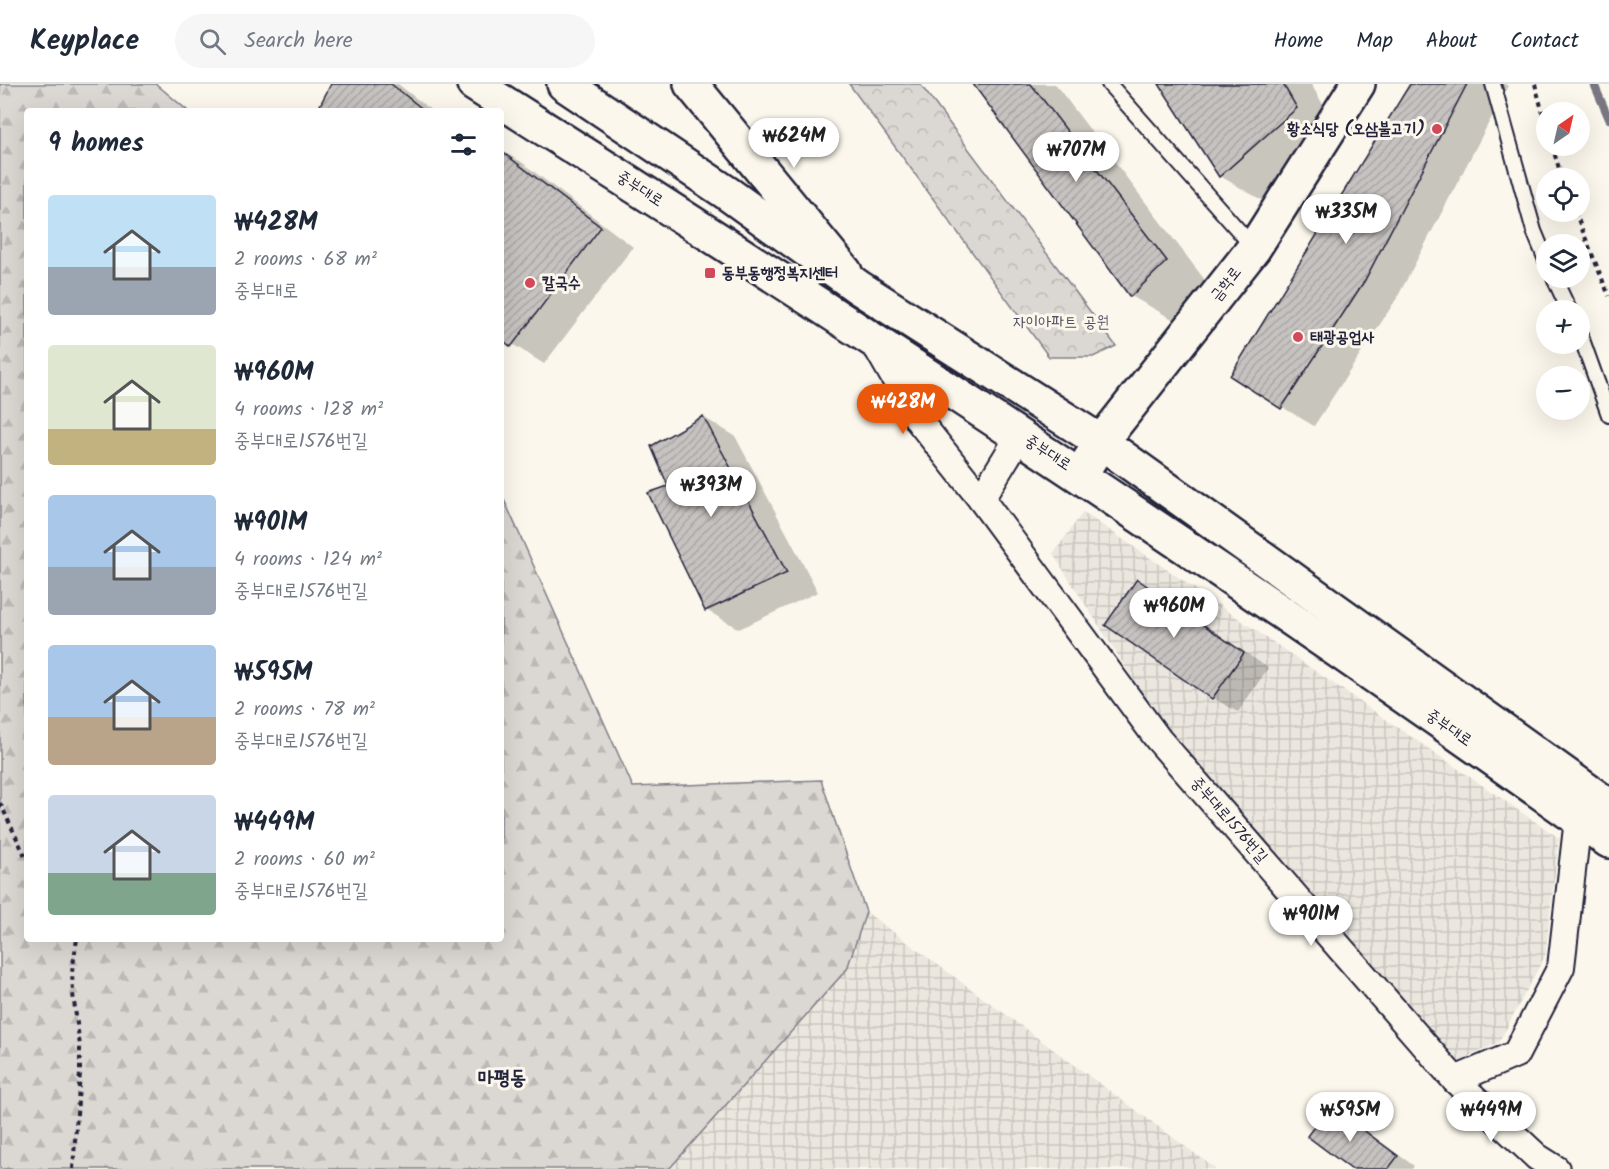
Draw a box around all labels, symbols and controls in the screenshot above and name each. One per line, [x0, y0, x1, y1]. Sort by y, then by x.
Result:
search box [175, 14, 595, 68]
text: Keyplace [30, 19, 139, 64]
text: Search here [244, 24, 353, 59]
icon: search [196, 25, 229, 58]
text: Home [1274, 25, 1323, 58]
text: Map [1356, 25, 1393, 58]
text: About [1426, 25, 1477, 58]
text: Contact [1510, 25, 1579, 58]
north arrow [1536, 102, 1590, 156]
map controls [1536, 102, 1590, 420]
place label: 황소식당 (오삼불고기) [1287, 117, 1425, 142]
pin: ₩624M [752, 118, 836, 169]
text: ₩624M [762, 121, 826, 153]
marker: 황소식당 (오삼불고기) [1430, 122, 1444, 136]
text: 9 homes [48, 123, 144, 165]
icon: filters [447, 128, 480, 161]
pin: ₩707M [1034, 132, 1118, 183]
text: ₩707M [1046, 135, 1106, 167]
street label: 중부대로 [612, 164, 668, 214]
button: locate [1536, 168, 1590, 222]
pin: ₩335M [1304, 194, 1388, 245]
text: ₩335M [1315, 197, 1377, 229]
text: ₩428M [234, 202, 318, 244]
icon: home [96, 219, 168, 291]
button: layers [1536, 234, 1590, 288]
text: 2 rooms · 68 m² [234, 244, 377, 276]
place label: 동부동행정복지센터 [722, 261, 838, 286]
street label: 금학로 [1204, 261, 1248, 307]
marker: 동부동행정복지센터 [703, 266, 717, 280]
place label: 칼국수 [542, 271, 581, 296]
text: 중부대로 [234, 276, 298, 308]
marker: 칼국수 [523, 276, 537, 290]
button: + [1536, 300, 1590, 354]
park label: 자이아파트 공원 [1013, 310, 1109, 335]
place label: 태광공업사 [1310, 325, 1375, 350]
marker: 태광공업사 [1291, 330, 1305, 344]
text: ₩960M [234, 352, 314, 394]
button: − [1536, 366, 1590, 420]
icon: home [96, 369, 168, 441]
pin: ₩428M [861, 384, 945, 435]
text: ₩428M [871, 387, 935, 419]
text: 4 rooms · 128 m² [234, 394, 383, 426]
text: 중부대로1576번길 [234, 426, 368, 458]
street label: 중부대로 [1020, 428, 1076, 478]
pin: ₩393M [669, 467, 753, 518]
text: ₩393M [680, 470, 742, 502]
text: ₩901M [234, 502, 307, 544]
icon: home [96, 519, 168, 591]
text: 4 rooms · 124 m² [234, 544, 382, 576]
text: 중부대로1576번길 [234, 576, 368, 608]
pin: ₩960M [1132, 588, 1216, 639]
text: ₩960M [1143, 591, 1205, 623]
text: ₩595M [234, 652, 312, 694]
icon: home [96, 669, 168, 741]
text: 2 rooms · 78 m² [234, 694, 375, 726]
street label: 중부대로 [1421, 703, 1477, 753]
text: 중부대로1576번길 [234, 726, 368, 758]
street label: 중부대로1576번길 [1184, 771, 1274, 869]
text: ₩449M [234, 802, 315, 844]
icon: home [96, 819, 168, 891]
text: 2 rooms · 60 m² [234, 844, 375, 876]
text: 중부대로1576번길 [234, 876, 368, 908]
pin: ₩901M [1269, 896, 1353, 947]
text: ₩901M [1283, 899, 1339, 931]
district label: 마평동 [478, 1063, 526, 1095]
pin: ₩595M [1308, 1092, 1392, 1143]
pin: ₩449M [1449, 1092, 1533, 1143]
text: ₩595M [1320, 1095, 1380, 1127]
text: ₩449M [1460, 1095, 1522, 1127]

